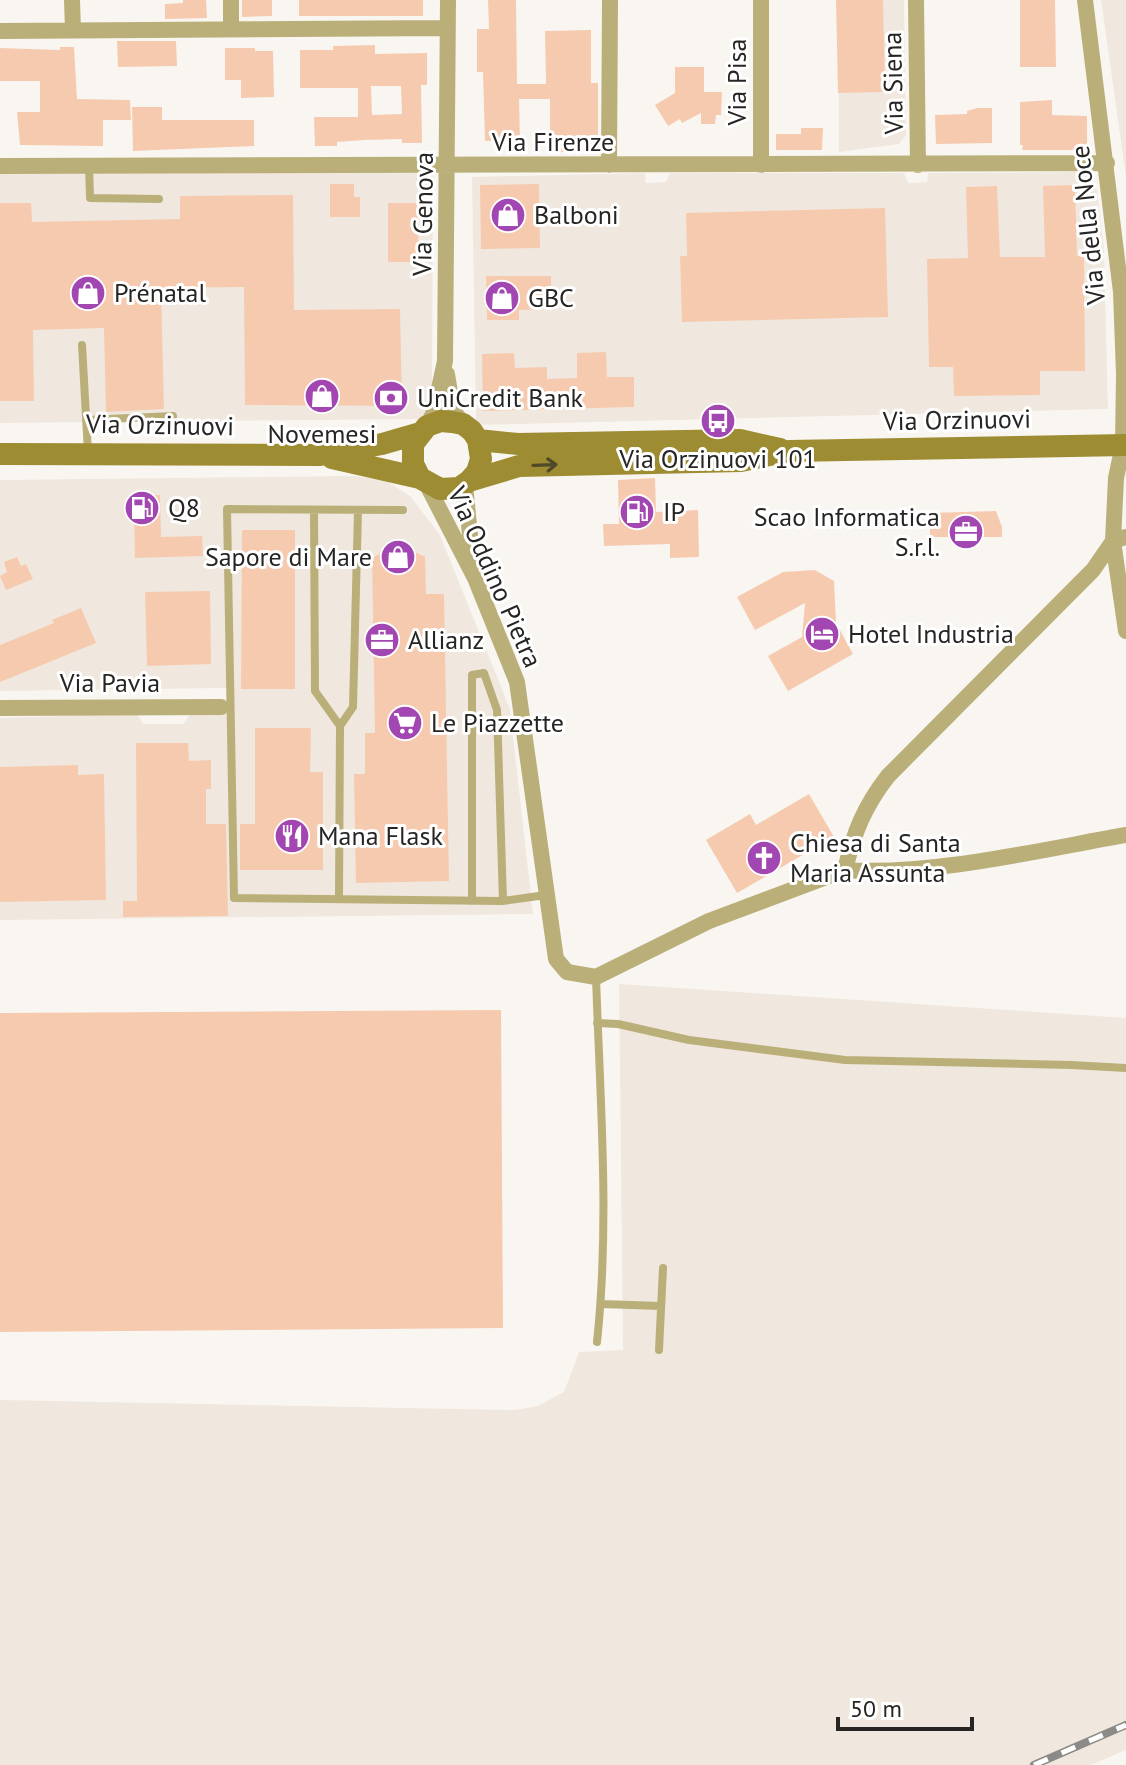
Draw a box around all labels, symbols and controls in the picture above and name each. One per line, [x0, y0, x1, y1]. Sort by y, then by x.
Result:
street label: Via Siena [875, 31, 910, 136]
street label: Via Pisa [720, 39, 753, 126]
street label: Via Firenze [491, 125, 614, 158]
street label: Via della Noce [1063, 144, 1112, 307]
street label: Via Genova [405, 152, 440, 277]
shop icon: Balboni [489, 196, 527, 234]
place label: Balboni [534, 198, 619, 231]
shop icon: Prénatal [69, 274, 107, 312]
place label: Prénatal [114, 276, 207, 309]
shop icon: GBC [483, 279, 521, 317]
place label: GBC [528, 281, 574, 314]
shop icon: Novemesi [303, 377, 341, 415]
bank icon: UniCredit Bank [372, 379, 410, 417]
place label: UniCredit Bank [417, 381, 584, 414]
bus stop icon: Via Orzinuovi 101 [699, 402, 737, 440]
street label: Via Orzinuovi [882, 402, 1031, 437]
street label: Via Orzinuovi [85, 407, 234, 442]
place label: Novemesi [268, 417, 376, 450]
place label: Via Orzinuovi 101 [618, 442, 817, 475]
one-way arrow [531, 457, 558, 472]
street label: Via Oddino Pietra [440, 480, 550, 672]
fuel station icon: Q8 [123, 489, 161, 527]
place label: Q8 [168, 491, 200, 524]
fuel station icon: IP [618, 493, 656, 531]
place label: IP [663, 495, 685, 528]
place label: Scao Informatica S.r.l. [754, 500, 940, 563]
office icon: Scao Informatica S.r.l. [947, 513, 985, 551]
shop icon: Sapore di Mare [379, 538, 417, 576]
place label: Sapore di Mare [205, 540, 372, 573]
hotel icon: Hotel Industria [803, 615, 841, 653]
place label: Hotel Industria [848, 617, 1014, 650]
office icon: Allianz [363, 621, 401, 659]
place label: Allianz [408, 623, 484, 656]
street label: Via Pavia [59, 666, 160, 699]
supermarket icon: Le Piazzette [386, 704, 424, 742]
place label: Le Piazzette [431, 706, 564, 739]
restaurant icon: Mana Flask [273, 817, 311, 855]
place label: Mana Flask [318, 819, 443, 852]
place label: Chiesa di Santa Maria Assunta [790, 826, 961, 889]
church icon: Chiesa di Santa Maria Assunta [745, 839, 783, 877]
scale bar [838, 1681, 972, 1731]
text: 50 m [850, 1693, 902, 1724]

